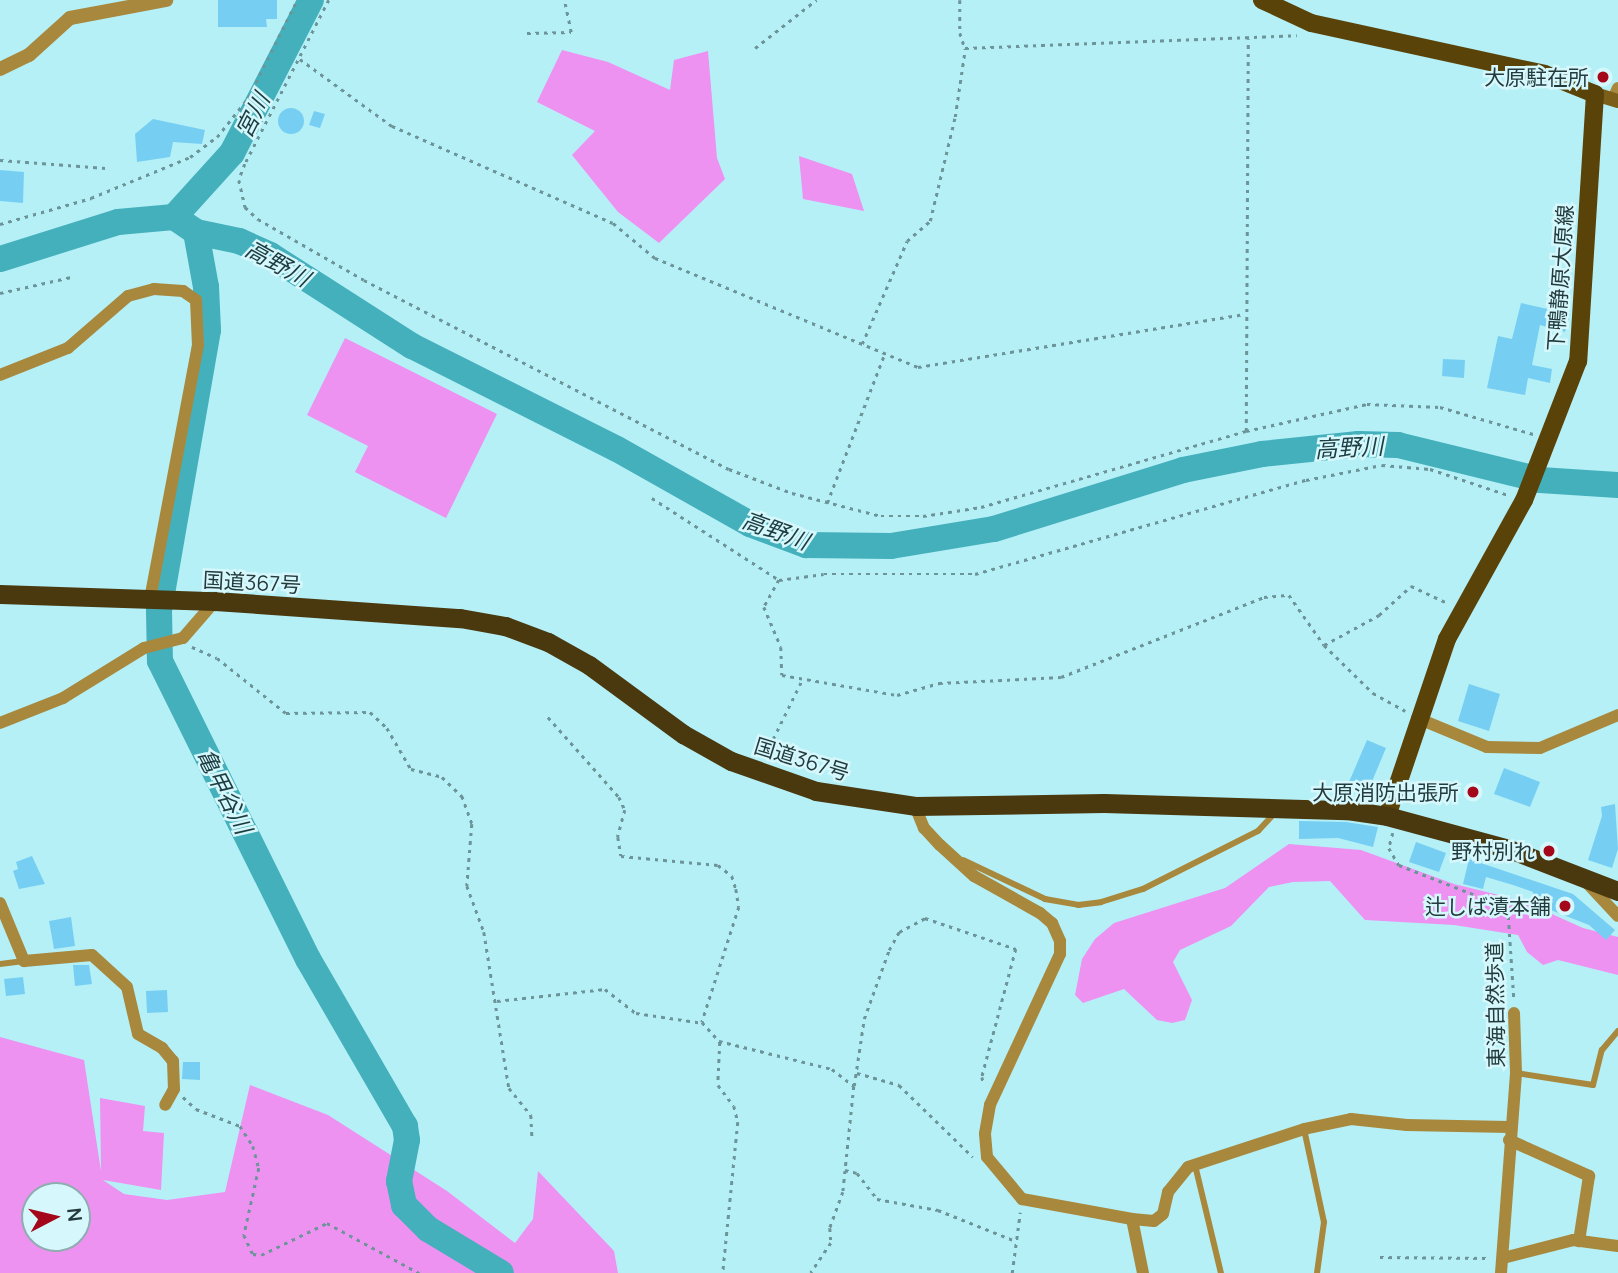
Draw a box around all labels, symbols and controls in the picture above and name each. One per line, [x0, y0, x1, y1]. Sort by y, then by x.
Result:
place label: 大原駐在所 [1484, 64, 1589, 90]
marker: 大原駐在所 [1595, 69, 1611, 85]
water label: 宮川 [229, 88, 275, 142]
street label: 下鴨静原大原線 [1542, 204, 1578, 352]
water label: 高野川 [241, 234, 315, 292]
water label: 高野川 [1314, 431, 1384, 463]
water label: 高野川 [739, 505, 813, 555]
street label: 国道367号 [202, 567, 302, 597]
street label: 国道367号 [751, 733, 853, 785]
water label: 亀甲谷川 [192, 744, 258, 838]
place label: 大原消防出張所 [1312, 779, 1459, 805]
marker: 大原消防出張所 [1465, 784, 1481, 800]
place label: 野村別れ [1451, 838, 1535, 864]
marker: 野村別れ [1541, 843, 1557, 859]
place label: 辻しば漬本舗 [1425, 893, 1551, 919]
marker: 辻しば漬本舗 [1557, 898, 1573, 914]
street label: 東海自然歩道 [1481, 942, 1509, 1068]
north arrow [21, 1182, 91, 1252]
text: N [61, 1206, 89, 1223]

